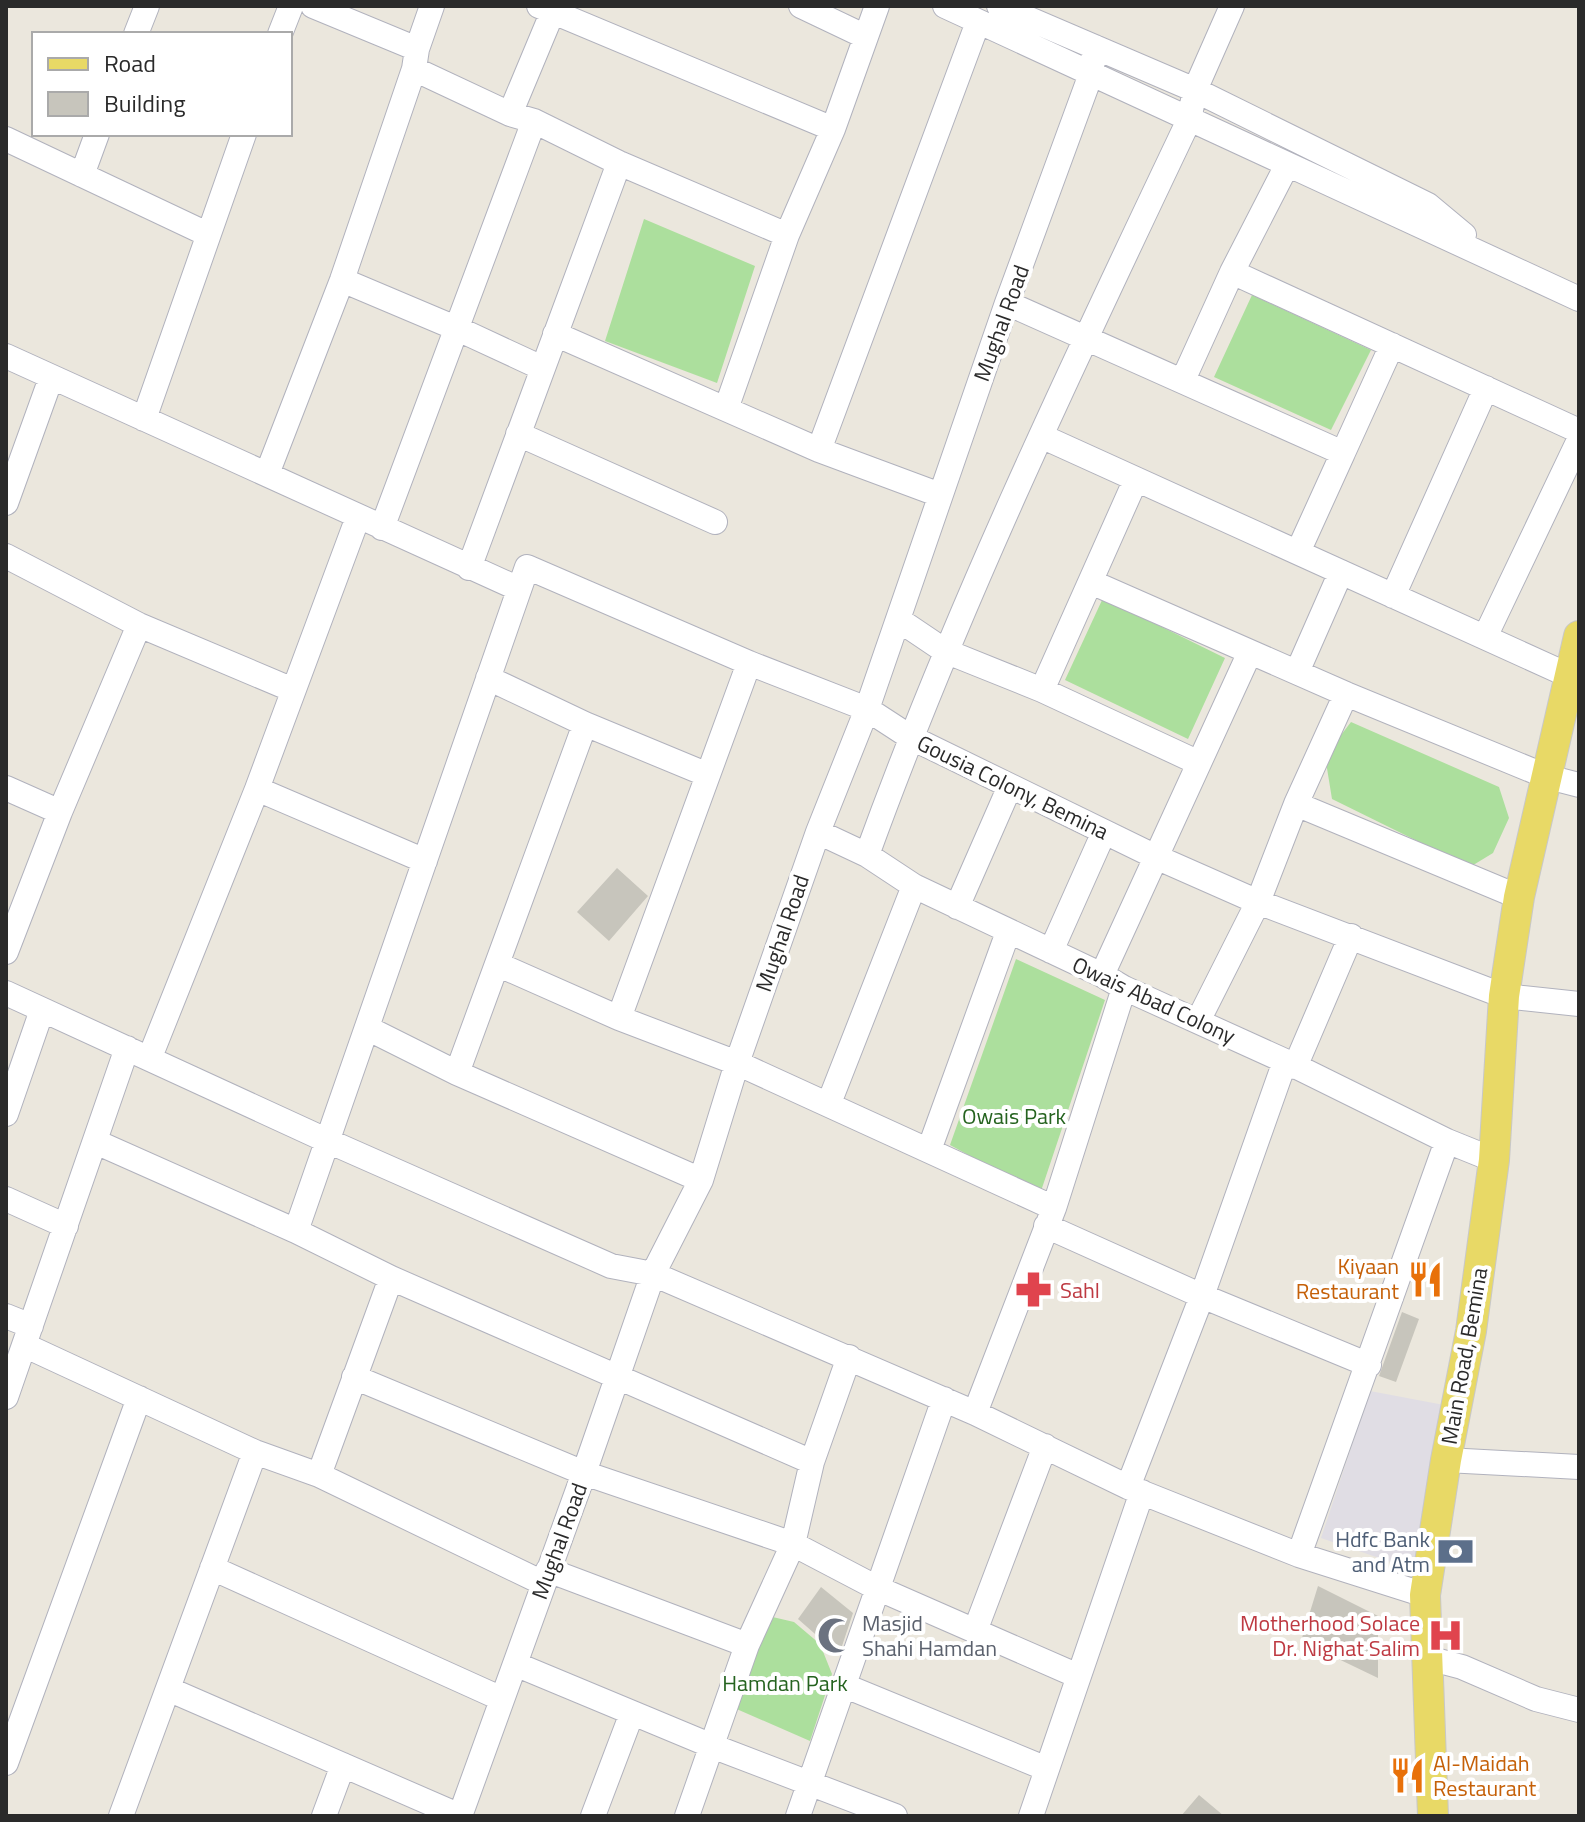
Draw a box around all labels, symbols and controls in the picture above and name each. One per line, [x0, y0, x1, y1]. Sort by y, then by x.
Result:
legend [32, 32, 292, 136]
text: Road [104, 45, 156, 81]
text: Building [104, 85, 186, 121]
street label: Mughal Road [964, 260, 1038, 386]
street label: Gousia Colony, Bemina [911, 726, 1115, 848]
street label: Mughal Road [746, 870, 818, 996]
street label: Owais Abad Colony [1067, 947, 1242, 1053]
park label: Owais Park [962, 1099, 1067, 1133]
place label: Kiyaan Restaurant [1296, 1249, 1399, 1308]
restaurant icon: Kiyaan Restaurant [1406, 1260, 1444, 1298]
street label: Main Road, Bemina [1432, 1265, 1496, 1447]
pharmacy icon: Sahl [1015, 1271, 1053, 1309]
place label: Sahl [1060, 1273, 1100, 1307]
street label: Mughal Road [522, 1478, 596, 1604]
place label: Hdfc Bank and Atm [1335, 1522, 1430, 1581]
bank icon: Hdfc Bank and Atm [1437, 1533, 1475, 1571]
place label: Masjid Shahi Hamdan [862, 1606, 997, 1665]
place label: Motherhood Solace Dr. Nighat Salim [1240, 1606, 1420, 1665]
mosque icon: Masjid Shahi Hamdan [817, 1617, 855, 1655]
hospital icon: Motherhood Solace Dr. Nighat Salim [1427, 1617, 1465, 1655]
park label: Hamdan Park [722, 1666, 848, 1700]
place label: Al-Maidah Restaurant [1433, 1746, 1537, 1805]
restaurant icon: Al-Maidah Restaurant [1388, 1757, 1426, 1795]

